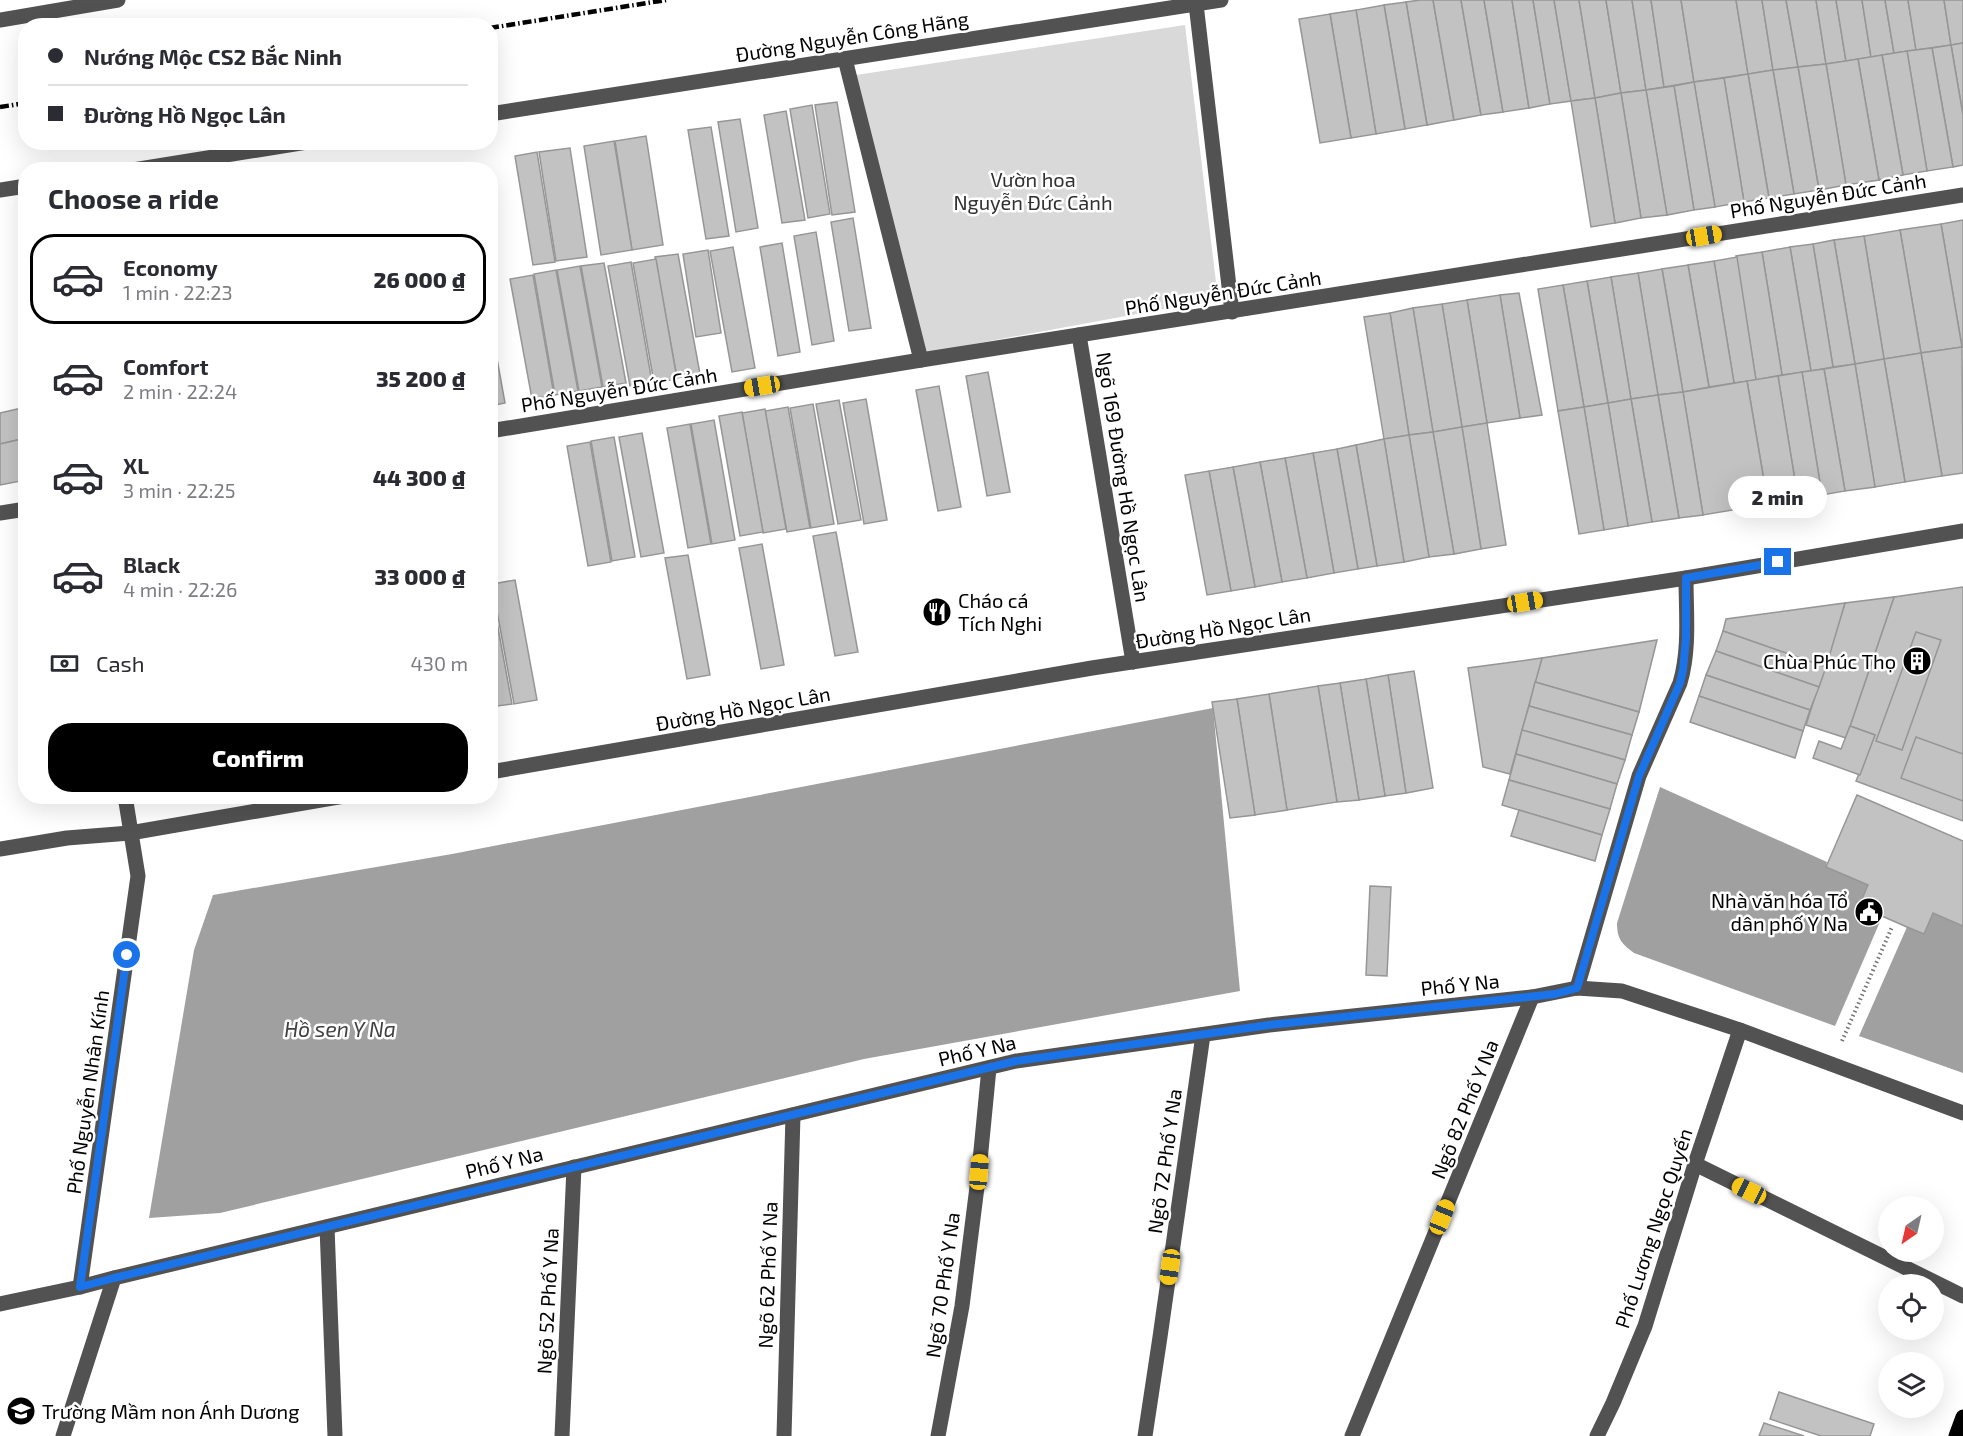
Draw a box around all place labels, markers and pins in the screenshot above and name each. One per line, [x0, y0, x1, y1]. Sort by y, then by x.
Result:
place label: Cháo cá Tích Nghi [958, 588, 1042, 635]
restaurant icon: Cháo cá Tích Nghi [921, 596, 953, 628]
building icon: Chùa Phúc Thọ [1901, 645, 1933, 677]
place label: Chùa Phúc Thọ [1763, 649, 1896, 673]
place label: Nhà văn hóa Tổ dân phố Y Na [1711, 888, 1848, 935]
public building icon: Nhà văn hóa Tổ dân phố Y Na [1853, 896, 1885, 928]
school or university icon: Trường Mầm non Ánh Dương [5, 1395, 37, 1427]
place label: Trường Mầm non Ánh Dương [42, 1399, 299, 1423]

